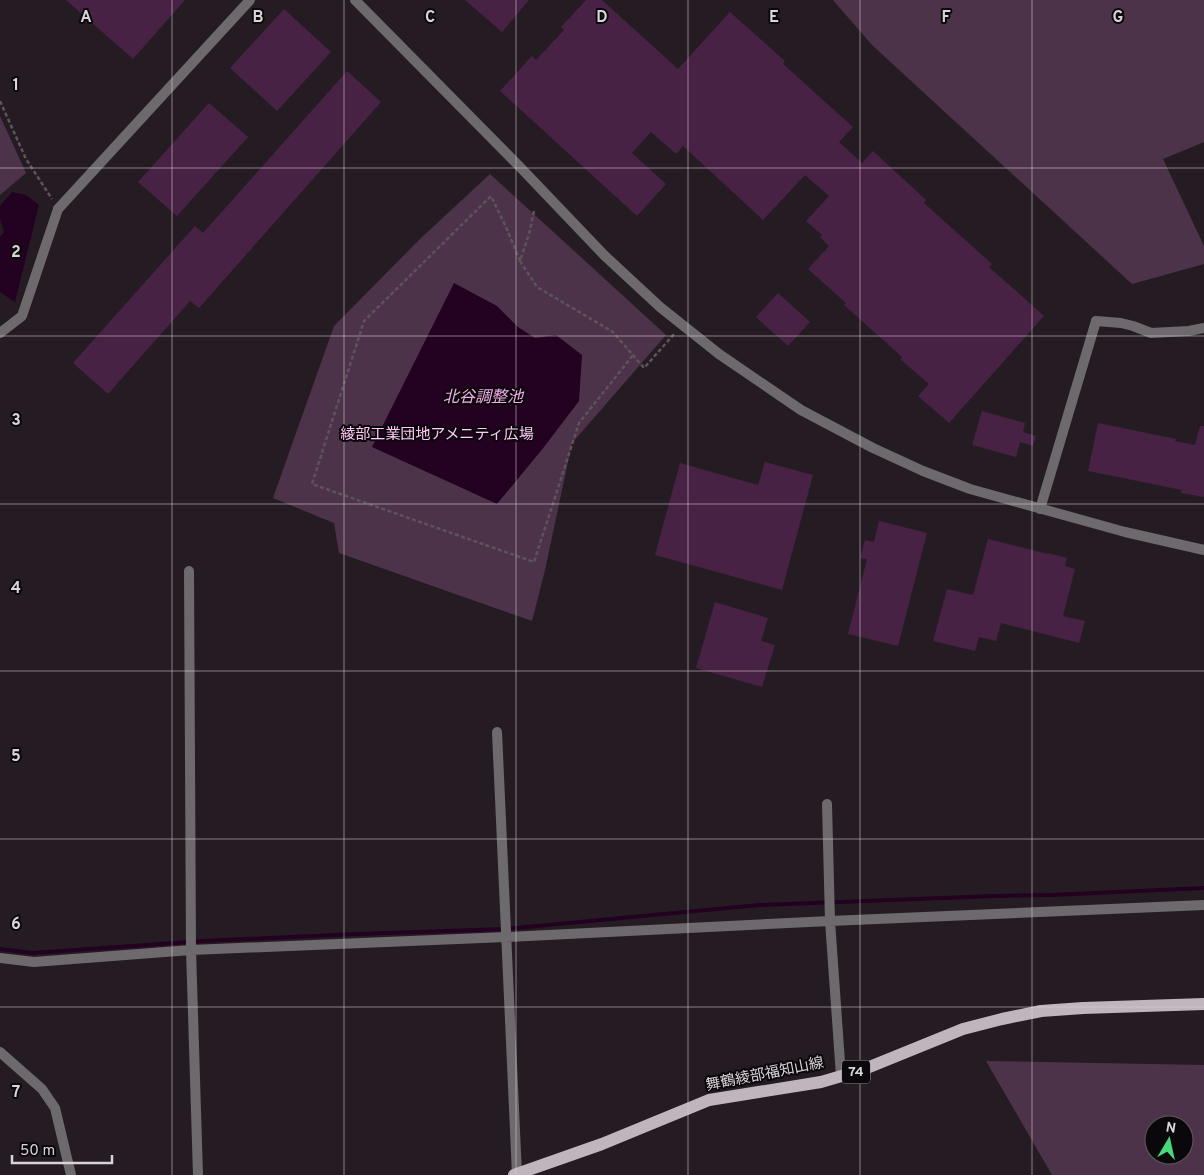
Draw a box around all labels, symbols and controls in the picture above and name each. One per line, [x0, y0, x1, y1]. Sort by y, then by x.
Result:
text: A [80, 8, 92, 28]
text: B [252, 8, 264, 28]
text: C [425, 8, 435, 28]
text: D [596, 8, 608, 28]
text: E [769, 8, 779, 28]
text: F [941, 8, 951, 28]
text: G [1113, 8, 1123, 28]
text: 1 [13, 76, 19, 96]
text: 2 [11, 243, 21, 263]
water label: 北谷調整池 [443, 388, 525, 408]
text: 3 [11, 411, 21, 431]
park label: 綾部工業団地アメニティ広場 [340, 426, 534, 445]
text: 4 [11, 579, 21, 599]
text: 5 [11, 747, 21, 767]
text: 6 [11, 915, 21, 935]
street label: 舞鶴綾部福知山線 [704, 1054, 826, 1096]
road number: 74 [842, 1060, 870, 1084]
text: 7 [12, 1083, 20, 1103]
north arrow [1144, 1115, 1194, 1165]
text: N [1164, 1119, 1177, 1138]
scale bar [12, 1132, 112, 1164]
text: 50 m [20, 1142, 55, 1161]

